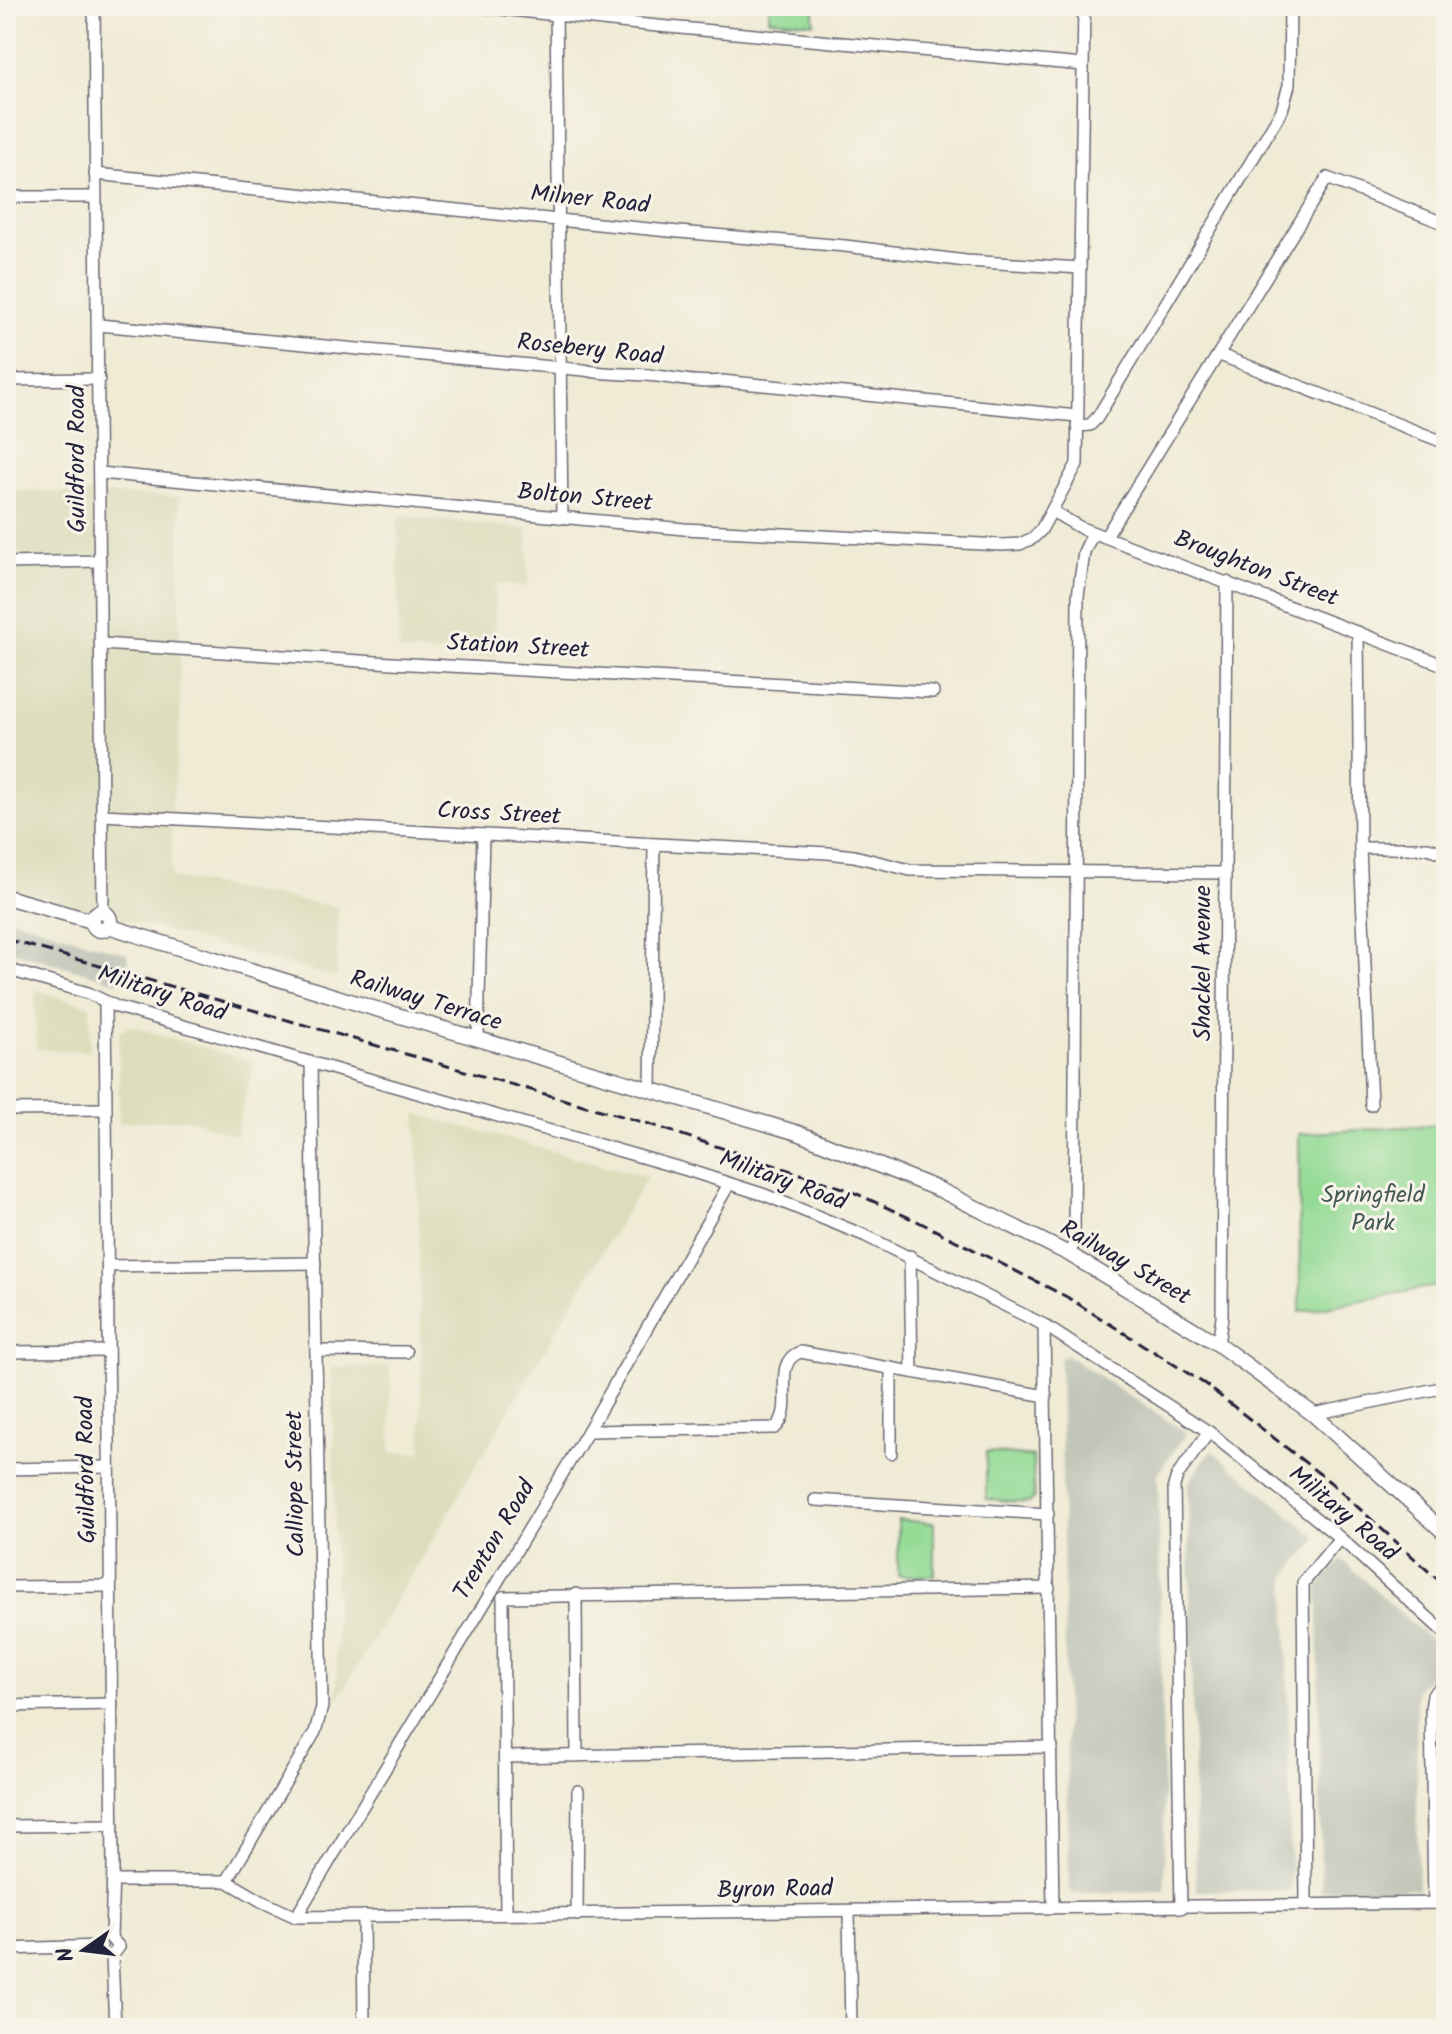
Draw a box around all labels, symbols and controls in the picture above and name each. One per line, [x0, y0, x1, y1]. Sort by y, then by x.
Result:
street label: Milner Road [528, 174, 653, 226]
street label: Rosebery Road [515, 323, 666, 377]
street label: Guildford Road [58, 384, 97, 533]
street label: Bolton Street [516, 473, 655, 523]
street label: Broughton Street [1168, 520, 1345, 619]
street label: Station Street [446, 624, 591, 670]
street label: Cross Street [436, 791, 563, 837]
street label: Shackel Avenue [1184, 885, 1223, 1041]
street label: Military Road [92, 955, 233, 1034]
street label: Railway Terrace [345, 959, 507, 1043]
street label: Military Road [713, 1140, 853, 1223]
park label: Springfield Park [1321, 1176, 1426, 1243]
street label: Railway Street [1052, 1210, 1199, 1317]
street label: Guildford Road [66, 1395, 108, 1544]
street label: Calliope Street [275, 1410, 317, 1558]
street label: Military Road [1279, 1456, 1408, 1573]
street label: Trenton Road [444, 1471, 547, 1608]
street label: Byron Road [717, 1869, 834, 1911]
north arrow [44, 1910, 124, 1990]
text: N [48, 1943, 86, 1965]

